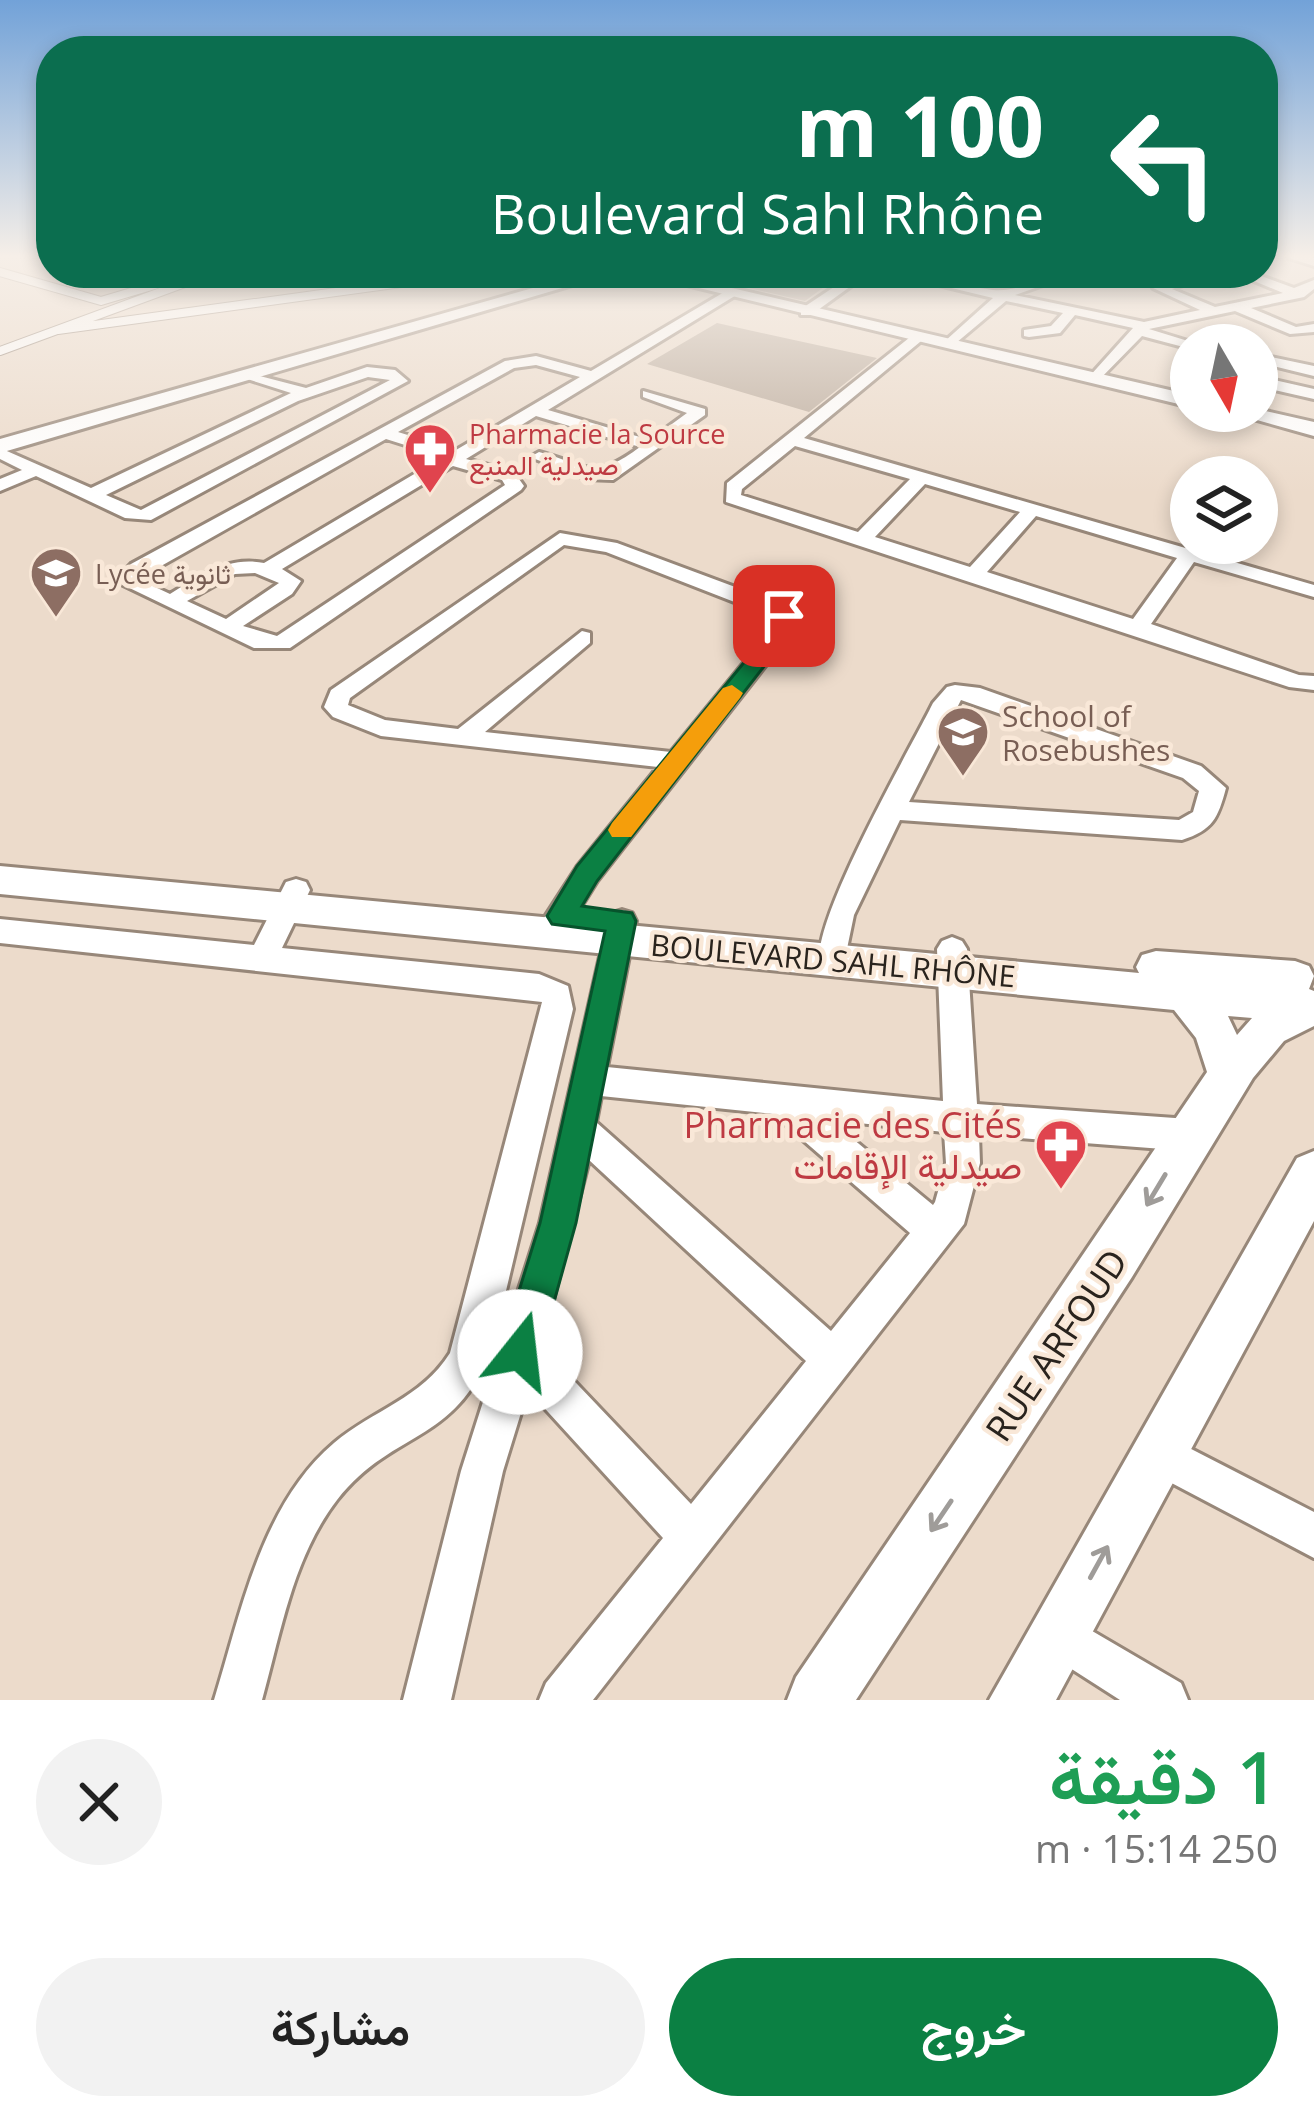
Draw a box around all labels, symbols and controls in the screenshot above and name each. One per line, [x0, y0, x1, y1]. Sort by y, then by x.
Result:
text: 100 m [796, 67, 1044, 182]
icon: left [1086, 84, 1242, 240]
text: Boulevard Sahl Rhône [491, 176, 1044, 250]
north arrow [1170, 324, 1278, 432]
map controls [1170, 324, 1278, 564]
place label: Pharmacie la Source صيدلية المنبع [469, 415, 725, 484]
pharmacy icon: Pharmacie la Source صيدلية المنبع [402, 421, 458, 495]
button: layers [1170, 456, 1278, 564]
school or university icon: Lycée ثانوية [28, 545, 84, 619]
place label: Lycée ثانوية [95, 555, 231, 592]
pin [733, 565, 835, 667]
icon: arrive [751, 583, 817, 649]
place label: School of Rosebushes [1002, 695, 1170, 770]
school or university icon: School of Rosebushes [935, 704, 991, 778]
street label: BOULEVARD SAHL RHÔNE [649, 924, 1017, 996]
place label: Pharmacie des Cités صيدلية الإقامات [684, 1100, 1022, 1190]
pharmacy icon: Pharmacie des Cités صيدلية الإقامات [1033, 1117, 1089, 1191]
one-way arrow [1144, 1172, 1168, 1206]
street label: RUE ARFOUD [974, 1239, 1138, 1451]
position arrow [457, 1289, 583, 1415]
one-way arrow [929, 1498, 954, 1532]
one-way arrow [1088, 1545, 1111, 1580]
text: 1 دقيقة [1049, 1727, 1278, 1825]
button: close [36, 1739, 162, 1865]
text: 250 m · 15:14 [1035, 1821, 1278, 1874]
button: مشاركة [36, 1958, 645, 2096]
button: خروج [669, 1958, 1278, 2096]

